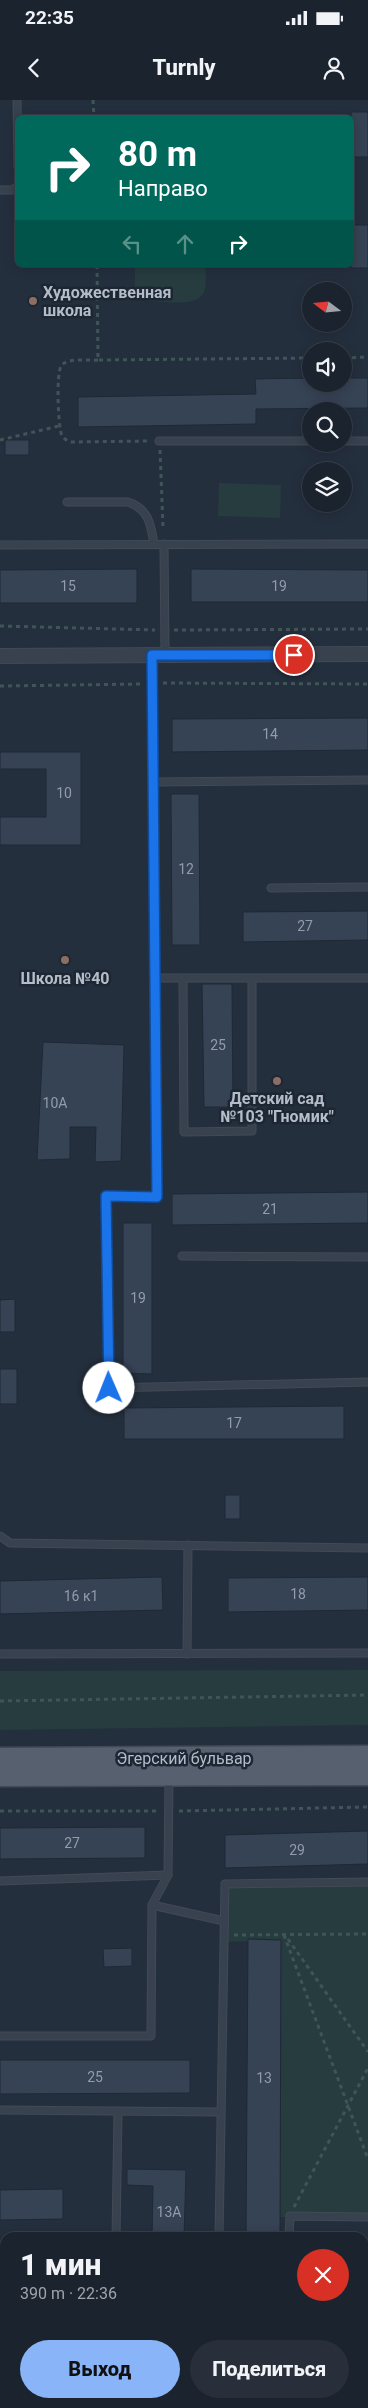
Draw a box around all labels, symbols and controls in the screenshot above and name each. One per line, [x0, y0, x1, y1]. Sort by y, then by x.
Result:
text: 22:35 [25, 6, 74, 29]
icon: back [20, 54, 48, 82]
icon: person [320, 54, 348, 82]
text: Turnly [152, 55, 216, 80]
text: 80 m [118, 134, 197, 175]
icon: right [35, 135, 100, 200]
text: Направо [118, 176, 208, 201]
icon: left [118, 230, 146, 258]
icon: ahead [171, 230, 199, 258]
icon: right [224, 230, 252, 258]
north arrow [302, 282, 352, 332]
map controls [302, 282, 352, 512]
place label: Художественная школа [43, 283, 172, 320]
marker: Художественная школа [27, 295, 39, 307]
button: sound [302, 342, 352, 392]
button: search [302, 402, 352, 452]
button: layers [302, 462, 352, 512]
house number: 15 [60, 578, 76, 594]
house number: 19 [271, 578, 287, 594]
pin [273, 634, 315, 676]
icon: arrive [280, 641, 308, 669]
house number: 14 [262, 726, 278, 742]
house number: 10 [56, 785, 72, 801]
house number: 12 [178, 861, 194, 877]
house number: 27 [297, 918, 313, 934]
marker: Школа №40 [59, 954, 71, 966]
place label: Школа №40 [20, 969, 110, 988]
house number: 25 [210, 1037, 226, 1053]
marker: Детский сад №103 "Гномик" [271, 1075, 283, 1087]
place label: Детский сад №103 "Гномик" [220, 1089, 334, 1126]
house number: 10А [43, 1095, 67, 1111]
house number: 21 [262, 1201, 278, 1217]
house number: 19 [130, 1290, 146, 1306]
position arrow [82, 1361, 134, 1413]
house number: 17 [226, 1415, 242, 1431]
house number: 18 [290, 1586, 306, 1602]
house number: 16 к1 [64, 1588, 98, 1604]
street label: Эгерский бульвар [116, 1749, 252, 1768]
house number: 27 [64, 1835, 80, 1851]
house number: 29 [289, 1842, 305, 1858]
house number: 25 [87, 2069, 103, 2085]
house number: 13 [256, 2070, 272, 2086]
house number: 13А [157, 2204, 181, 2220]
text: 1 мин [20, 2247, 101, 2282]
button: close [297, 2249, 349, 2301]
text: 390 m · 22:36 [20, 2284, 117, 2303]
button: Выход [20, 2340, 180, 2398]
button: Поделиться [190, 2340, 349, 2398]

